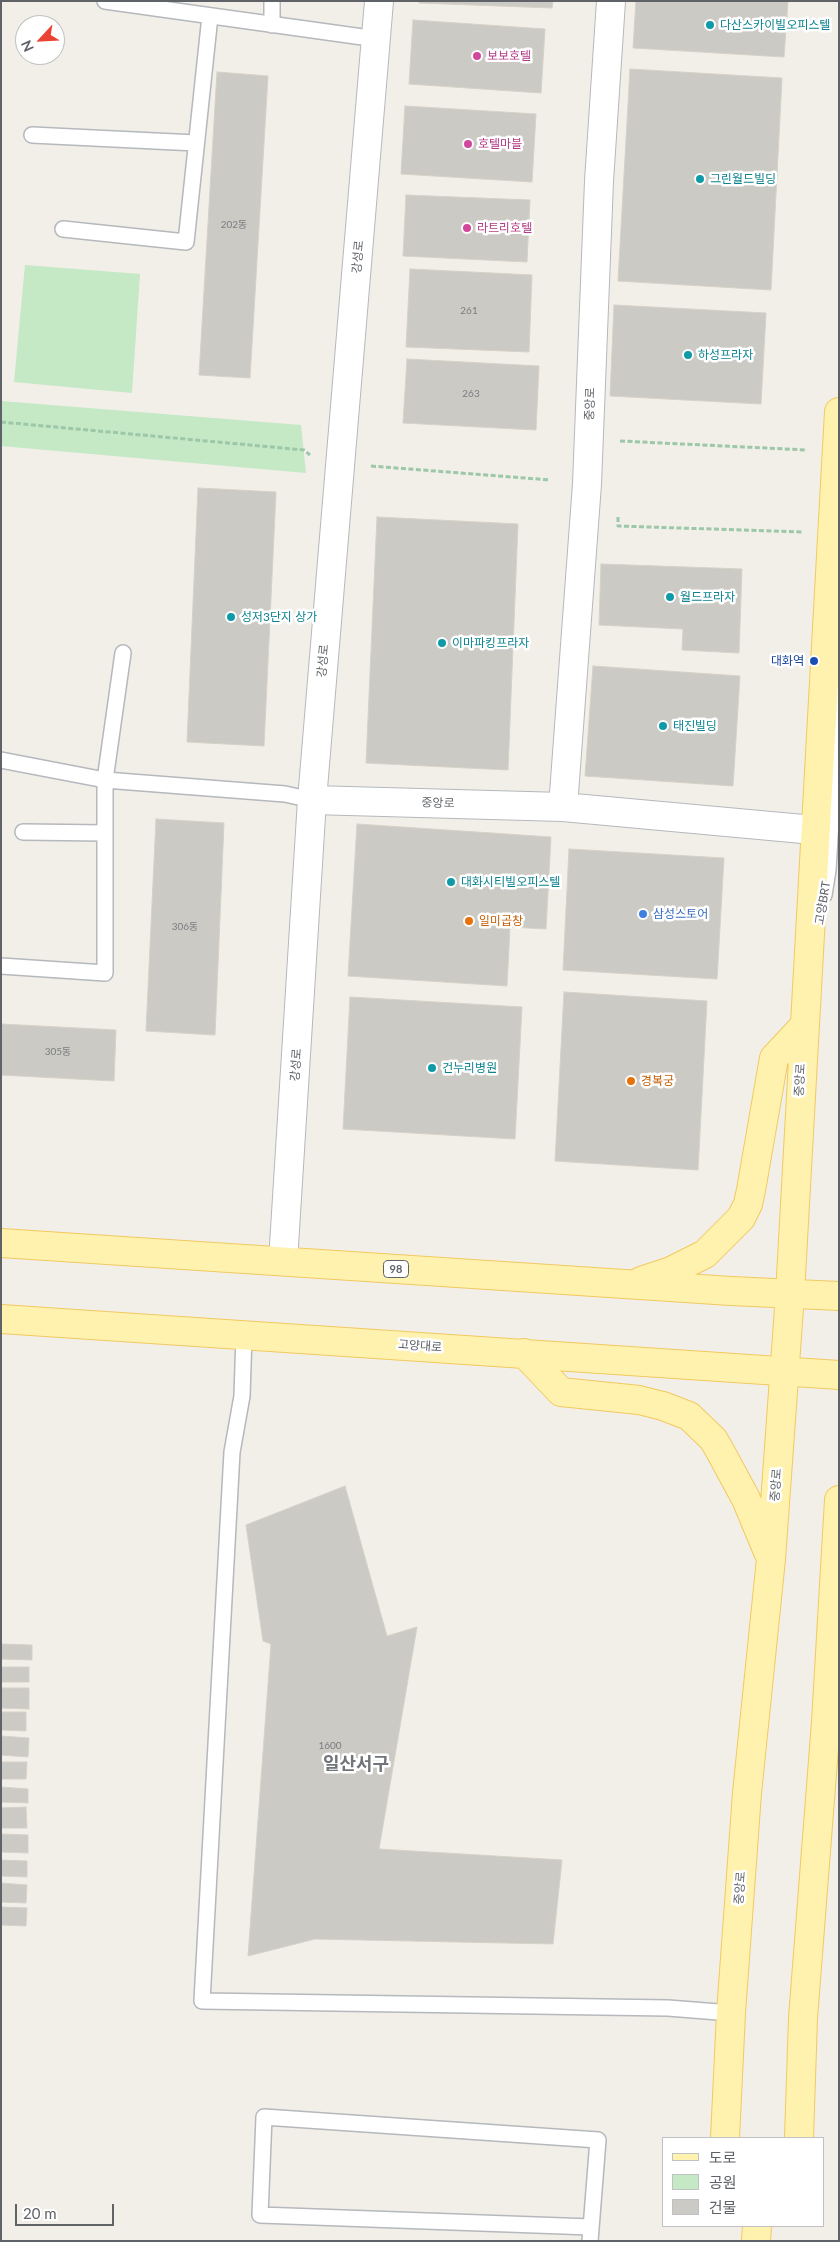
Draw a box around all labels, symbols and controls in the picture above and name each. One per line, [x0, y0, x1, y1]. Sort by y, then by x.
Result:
north arrow [15, 15, 65, 65]
place label: 다산스카이빌오피스텔 [720, 18, 830, 32]
marker: 다산스카이빌오피스텔 [704, 19, 716, 31]
text: N [17, 38, 37, 55]
place label: 보보호텔 [487, 49, 531, 63]
marker: 보보호텔 [471, 50, 483, 62]
place label: 호텔마블 [478, 137, 522, 151]
marker: 호텔마블 [462, 138, 474, 150]
place label: 그린월드빌딩 [710, 172, 776, 186]
marker: 그린월드빌딩 [694, 173, 706, 185]
house number: 202동 [221, 219, 247, 231]
place label: 라트리호텔 [477, 221, 532, 235]
marker: 라트리호텔 [461, 222, 473, 234]
street label: 강성로 [349, 240, 367, 274]
house number: 261 [460, 305, 478, 317]
place label: 하성프라자 [698, 348, 753, 362]
marker: 하성프라자 [682, 349, 694, 361]
street label: 중앙로 [582, 387, 598, 421]
house number: 263 [462, 388, 480, 400]
place label: 월드프라자 [680, 590, 735, 604]
marker: 월드프라자 [664, 591, 676, 603]
place label: 성저3단지 상가 [241, 610, 317, 624]
marker: 성저3단지 상가 [225, 611, 237, 623]
place label: 이마파킹프라자 [452, 636, 529, 650]
marker: 이마파킹프라자 [436, 637, 448, 649]
street label: 강성로 [314, 644, 332, 678]
place label: 대화역 [771, 654, 804, 668]
marker: 대화역 [808, 655, 820, 667]
place label: 태진빌딩 [673, 719, 717, 733]
marker: 태진빌딩 [657, 720, 669, 732]
street label: 중앙로 [421, 795, 455, 811]
place label: 대화시티빌오피스텔 [461, 875, 560, 889]
marker: 대화시티빌오피스텔 [445, 876, 457, 888]
street label: 고양BRT [812, 880, 834, 926]
place label: 삼성스토어 [653, 907, 708, 921]
marker: 삼성스토어 [637, 908, 649, 920]
place label: 일미곱창 [479, 914, 523, 928]
marker: 일미곱창 [463, 915, 475, 927]
house number: 306동 [172, 921, 198, 933]
house number: 305동 [45, 1046, 71, 1058]
street label: 강성로 [288, 1048, 304, 1082]
place label: 건누리병원 [442, 1061, 497, 1075]
marker: 건누리병원 [426, 1062, 438, 1074]
street label: 중앙로 [792, 1063, 808, 1097]
place label: 경복궁 [641, 1074, 674, 1088]
marker: 경복궁 [625, 1075, 637, 1087]
road number: 98 [384, 1260, 408, 1278]
street label: 고양대로 [397, 1337, 443, 1355]
street label: 중앙로 [768, 1468, 784, 1502]
house number: 1600 [318, 1740, 342, 1752]
district label: 일산서구 [323, 1753, 389, 1775]
street label: 중앙로 [732, 1871, 748, 1905]
legend [662, 2137, 825, 2227]
text: 도로 [709, 2148, 737, 2166]
text: 공원 [709, 2173, 737, 2191]
scale bar [18, 2194, 116, 2226]
text: 건물 [709, 2198, 737, 2216]
text: 20 m [23, 2204, 57, 2222]

